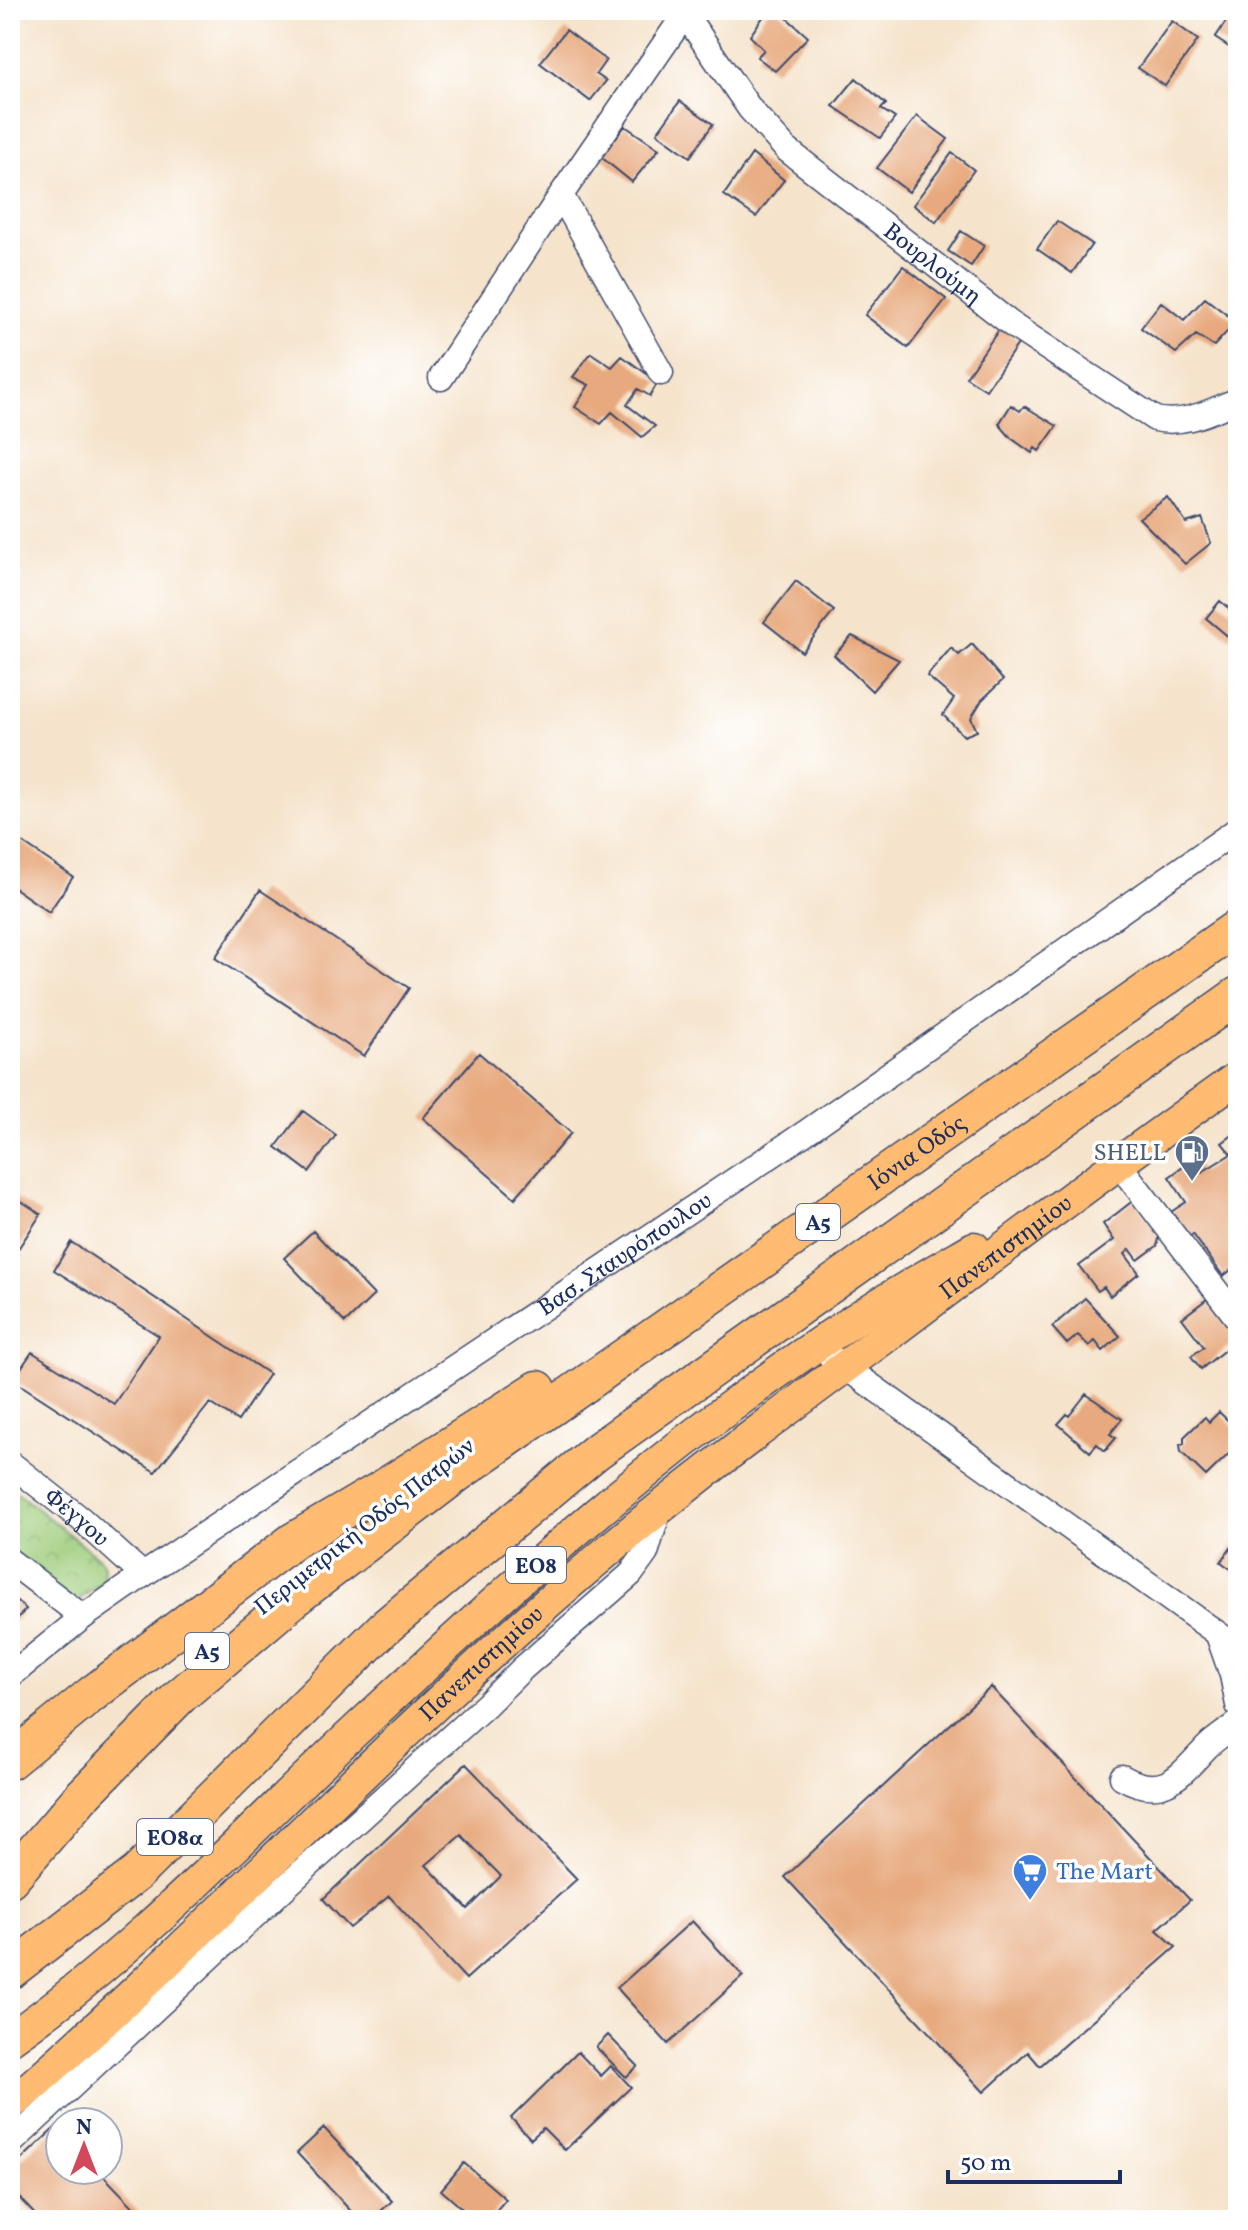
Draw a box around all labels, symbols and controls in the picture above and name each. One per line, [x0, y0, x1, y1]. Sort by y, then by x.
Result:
street label: Βουρλούμη [875, 216, 988, 314]
street label: Ιόνια Οδός [862, 1107, 974, 1200]
fuel station icon: SHELL [1173, 1133, 1211, 1183]
place label: SHELL [1093, 1137, 1166, 1171]
street label: Βασ. Σταυρόπουλου [532, 1185, 719, 1326]
street label: Πανεπιστημίου [933, 1188, 1080, 1309]
road number: Α5 [796, 1204, 840, 1240]
street label: Περιμετρική Οδός Πατρών [248, 1430, 483, 1625]
street label: Φέγγου [36, 1481, 116, 1556]
road number: ΕΟ8 [506, 1547, 566, 1583]
street label: Πανεπιστημίου [413, 1599, 552, 1730]
road number: Α5 [185, 1633, 229, 1669]
road number: ΕΟ8α [137, 1819, 213, 1855]
supermarket icon: The Mart [1011, 1852, 1049, 1902]
place label: The Mart [1056, 1856, 1153, 1890]
north arrow [44, 2106, 124, 2186]
text: N [76, 2113, 92, 2144]
scale bar [948, 2134, 1120, 2184]
text: 50 m [960, 2147, 1012, 2181]

